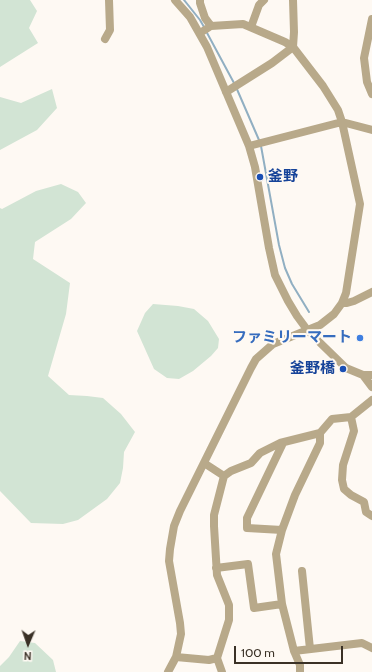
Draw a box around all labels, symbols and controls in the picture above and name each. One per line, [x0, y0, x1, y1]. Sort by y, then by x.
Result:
place label: 釜野 [268, 168, 298, 186]
marker: 釜野 [255, 172, 265, 182]
place label: ファミリーマート [232, 329, 352, 347]
marker: ファミリーマート [355, 333, 365, 343]
place label: 釜野橋 [290, 360, 335, 378]
marker: 釜野橋 [338, 364, 348, 374]
north arrow [8, 624, 48, 664]
scale bar [236, 638, 345, 664]
text: 100 m [241, 645, 275, 660]
text: N [23, 649, 32, 663]

